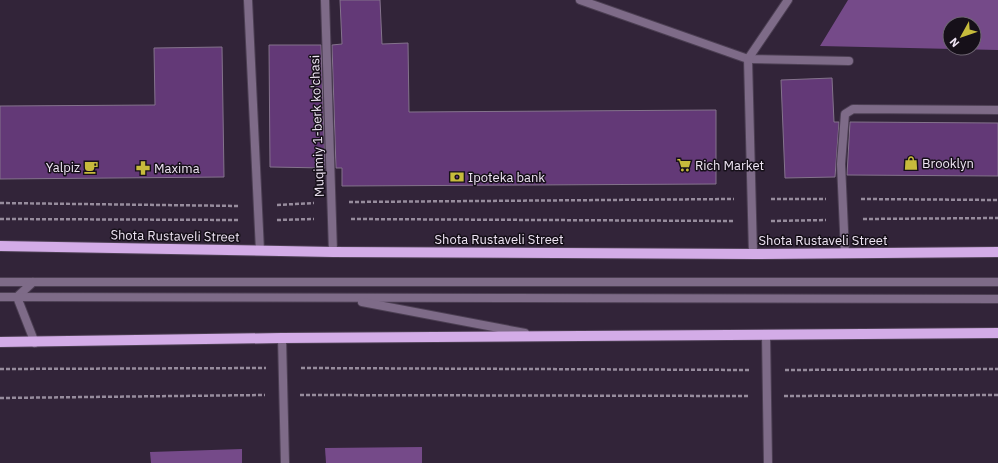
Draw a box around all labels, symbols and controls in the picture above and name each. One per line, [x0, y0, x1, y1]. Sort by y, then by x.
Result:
north arrow [942, 16, 982, 56]
text: N [946, 35, 962, 50]
street label: Muqimiy 1-berk ko'chasi [306, 55, 328, 197]
shop icon: Brooklyn [903, 155, 919, 171]
place label: Brooklyn [922, 155, 974, 172]
supermarket icon: Rich Market [676, 157, 692, 173]
place label: Rich Market [695, 157, 764, 174]
place label: Yalpiz [46, 159, 80, 176]
cafe icon: Yalpiz [83, 159, 99, 175]
pharmacy icon: Maxima [135, 160, 151, 176]
place label: Maxima [154, 160, 200, 177]
bank icon: Ipoteka bank [449, 169, 465, 185]
place label: Ipoteka bank [468, 169, 545, 186]
street label: Shota Rustaveli Street [110, 226, 240, 246]
street label: Shota Rustaveli Street [434, 231, 564, 248]
street label: Shota Rustaveli Street [758, 232, 888, 249]

